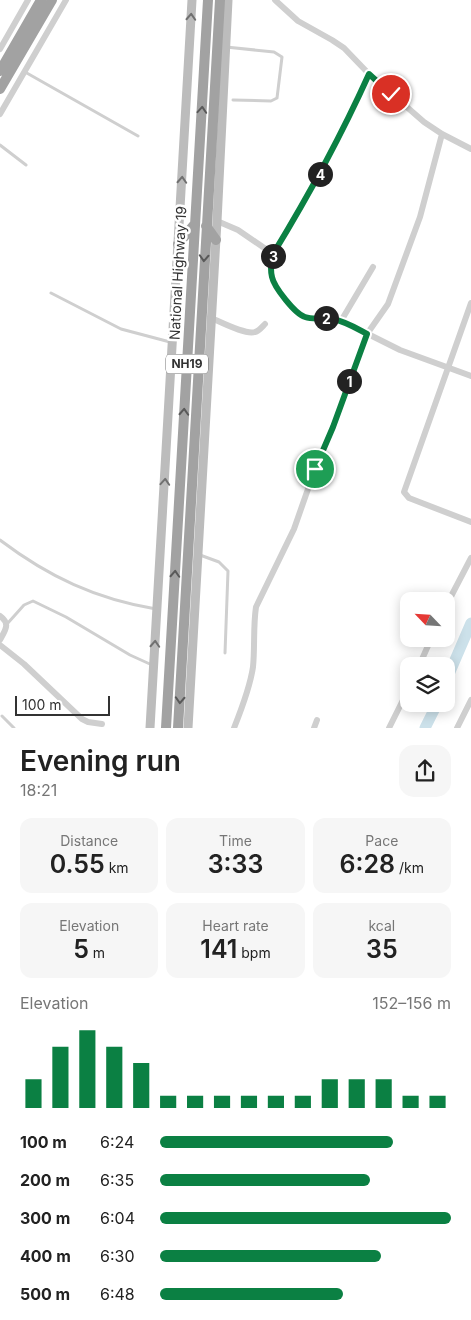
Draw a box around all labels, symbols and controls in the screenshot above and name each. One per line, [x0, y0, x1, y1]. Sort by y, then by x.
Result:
one-way arrow [186, 13, 197, 21]
pin [370, 73, 412, 115]
icon: check [377, 80, 405, 108]
one-way arrow [197, 106, 208, 114]
pin: 4 [308, 162, 332, 186]
text: 4 [316, 166, 325, 183]
one-way arrow [177, 175, 188, 183]
street label: National Highway 19 [166, 206, 190, 340]
pin: 3 [260, 244, 286, 268]
text: 3 [269, 248, 278, 265]
one-way arrow [198, 255, 209, 263]
pin: 2 [314, 306, 338, 330]
text: 2 [322, 310, 331, 327]
road number: NH19 [166, 354, 208, 374]
pin: 1 [336, 368, 362, 394]
text: 1 [346, 373, 353, 390]
one-way arrow [179, 407, 190, 415]
pin [294, 448, 336, 490]
icon: arrive [301, 455, 329, 483]
one-way arrow [159, 477, 170, 485]
one-way arrow [169, 570, 180, 578]
north arrow [400, 592, 455, 648]
map controls [400, 592, 455, 712]
one-way arrow [149, 640, 160, 648]
button: layers [400, 657, 455, 712]
scale bar [15, 692, 110, 716]
text: 100 m [22, 696, 62, 713]
one-way arrow [174, 696, 185, 704]
text: Evening run [20, 744, 181, 778]
button: share [399, 745, 451, 797]
text: 18:21 [20, 780, 57, 800]
text: Distance [60, 832, 118, 849]
text: Time [219, 832, 252, 849]
text: Pace [365, 832, 398, 849]
text: 0.55 [50, 849, 105, 879]
text: 3:33 [208, 849, 263, 879]
text: 6:28 [340, 849, 395, 879]
text: km [105, 859, 129, 876]
text: /km [395, 859, 424, 876]
text: Elevation [59, 917, 119, 934]
text: Heart rate [202, 917, 269, 934]
text: kcal [368, 917, 395, 934]
text: 5 [73, 934, 89, 964]
text: 141 [200, 934, 237, 964]
text: 35 [366, 934, 398, 964]
text: m [89, 944, 105, 961]
text: bpm [237, 944, 271, 961]
text: Elevation [20, 993, 89, 1013]
text: 152–156 m [372, 993, 451, 1013]
text: 100 m [20, 1132, 67, 1152]
text: 6:24 [100, 1132, 134, 1152]
text: 200 m [20, 1170, 70, 1190]
text: 6:35 [100, 1170, 134, 1190]
text: 300 m [20, 1208, 70, 1228]
text: 6:04 [100, 1208, 135, 1228]
text: 400 m [20, 1246, 71, 1266]
text: 6:30 [100, 1246, 135, 1266]
text: 500 m [20, 1284, 70, 1304]
text: 6:48 [100, 1284, 135, 1304]

